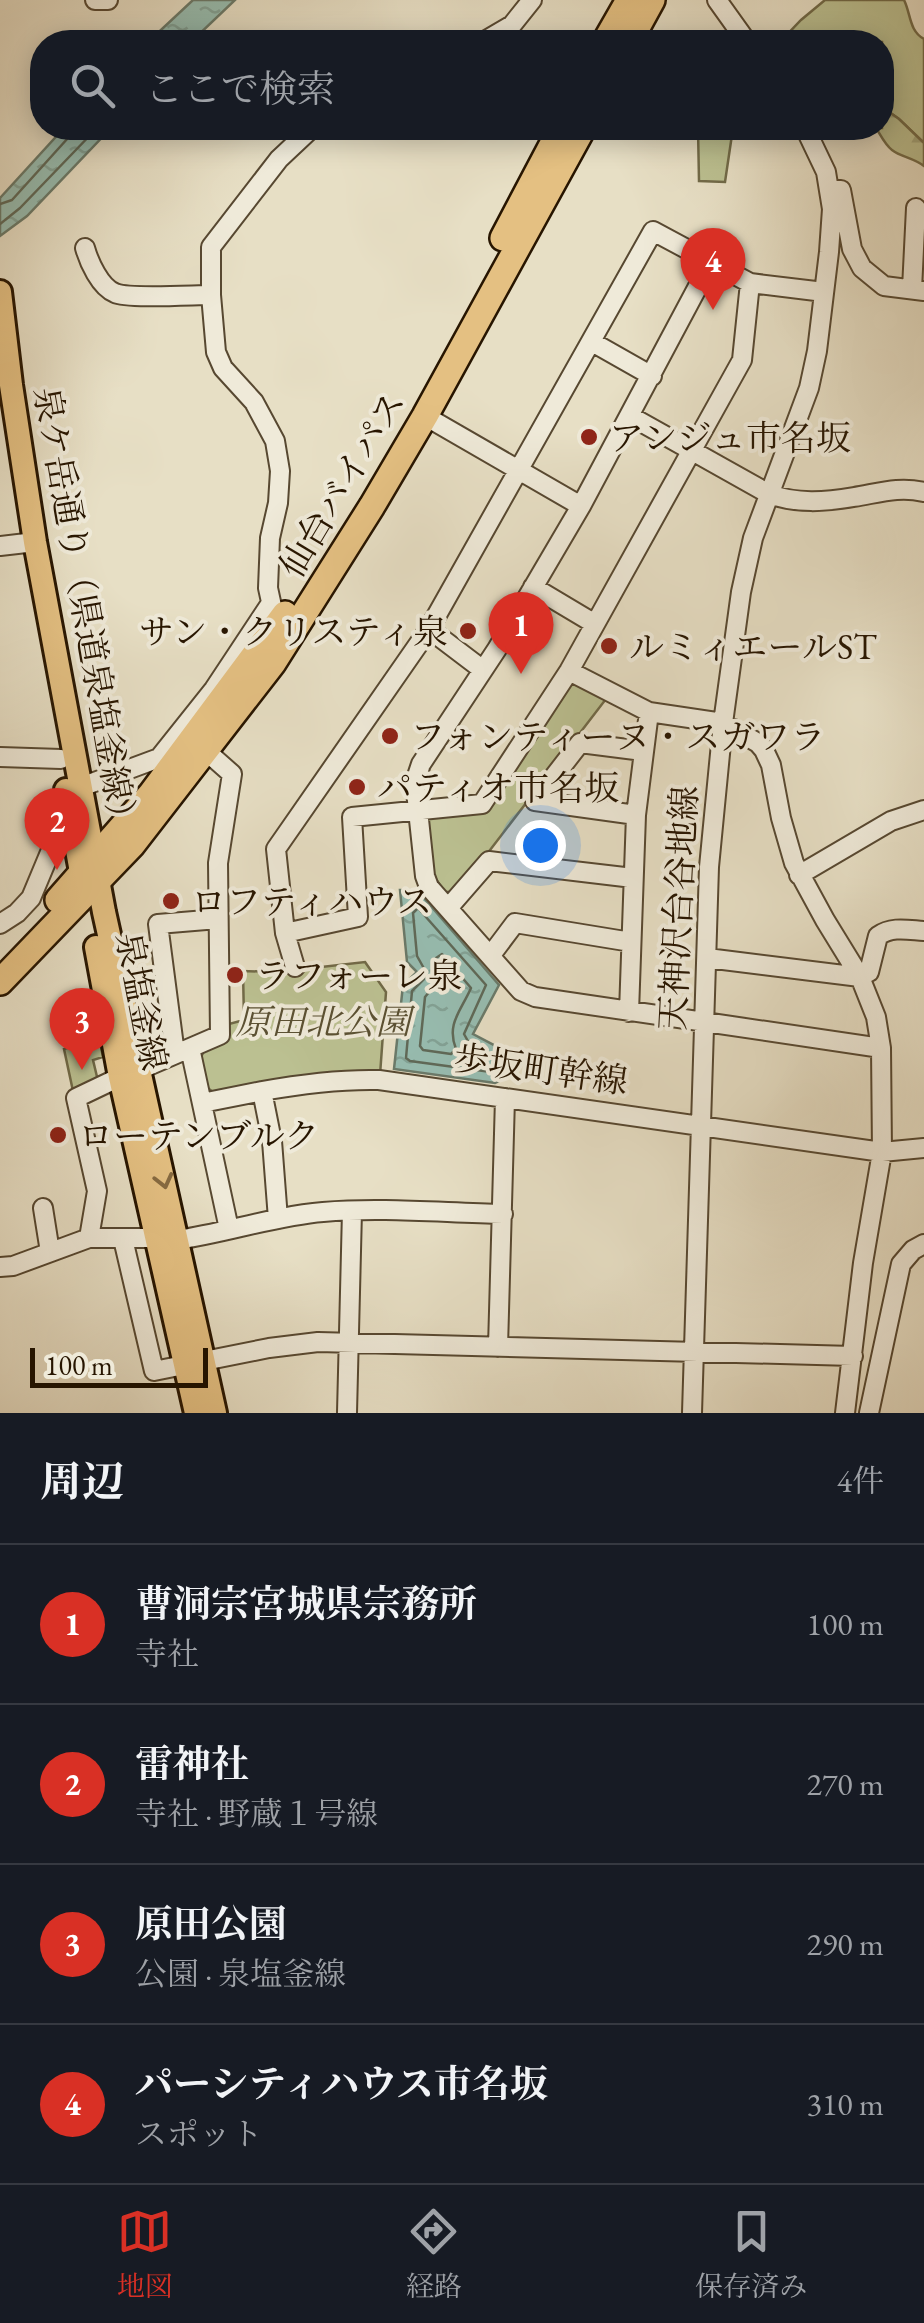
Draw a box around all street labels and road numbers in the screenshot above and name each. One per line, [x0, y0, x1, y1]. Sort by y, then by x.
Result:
street label: 泉ケ岳通り（県道泉塩釜線） [24, 383, 148, 839]
street label: 仙台バイパス [269, 383, 415, 585]
street label: 天神沢台谷地線 [649, 784, 707, 1032]
street label: 泉塩釜線 [107, 928, 177, 1074]
street label: 歩坂町幹線 [451, 1035, 631, 1103]

